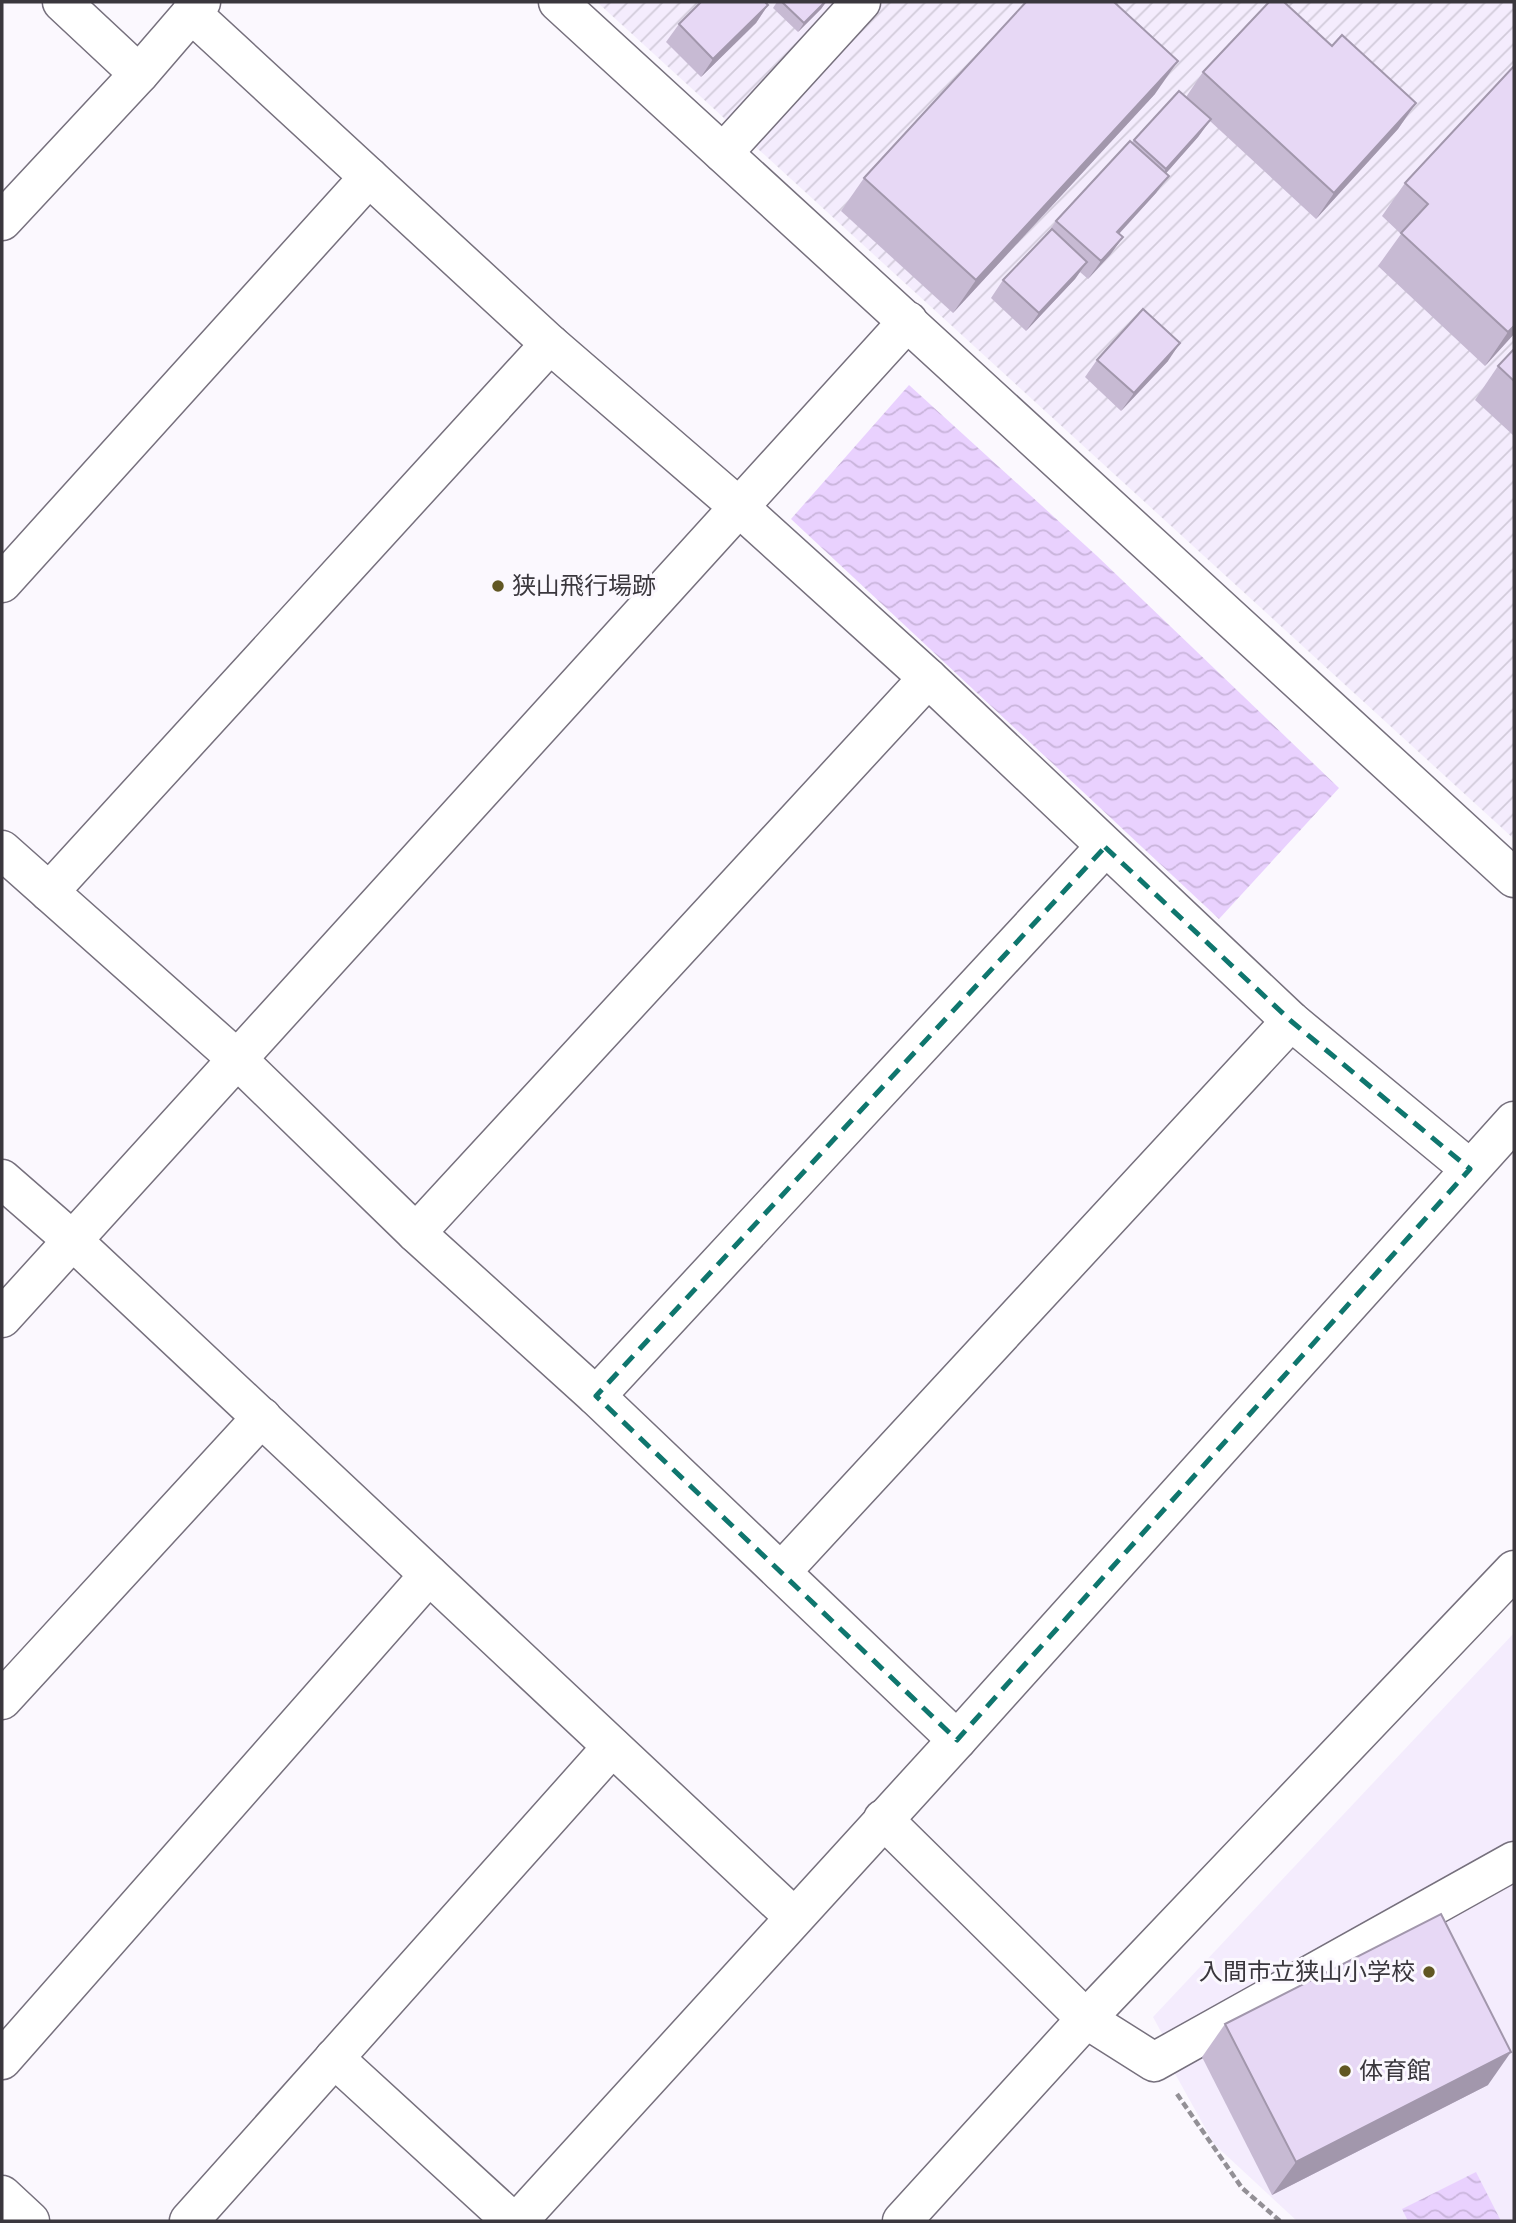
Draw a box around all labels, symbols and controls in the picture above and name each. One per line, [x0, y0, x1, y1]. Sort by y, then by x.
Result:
place label: 狭山飛行場跡 [512, 572, 656, 600]
marker: 狭山飛行場跡 [490, 578, 506, 594]
place label: 入間市立狭山小学校 [1199, 1958, 1415, 1986]
marker: 入間市立狭山小学校 [1421, 1964, 1437, 1980]
place label: 体育館 [1359, 2057, 1431, 2085]
marker: 体育館 [1337, 2063, 1353, 2079]

